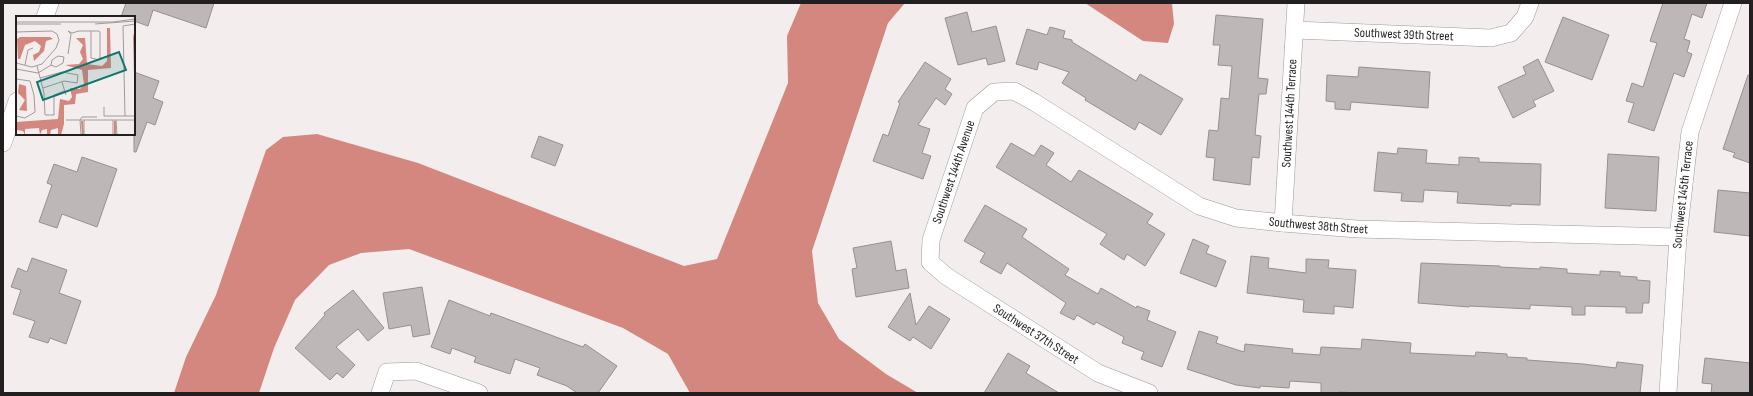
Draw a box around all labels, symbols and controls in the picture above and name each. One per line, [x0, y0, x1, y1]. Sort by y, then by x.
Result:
inset map [16, 16, 135, 135]
street label: Southwest 39th Street [1354, 24, 1454, 44]
street label: Southwest 144th Terrace [1278, 59, 1301, 168]
street label: Southwest 144th Avenue [929, 118, 978, 226]
street label: Southwest 145th Terrace [1669, 140, 1697, 249]
street label: Southwest 38th Street [1268, 214, 1368, 237]
street label: Southwest 37th Street [990, 300, 1082, 368]

